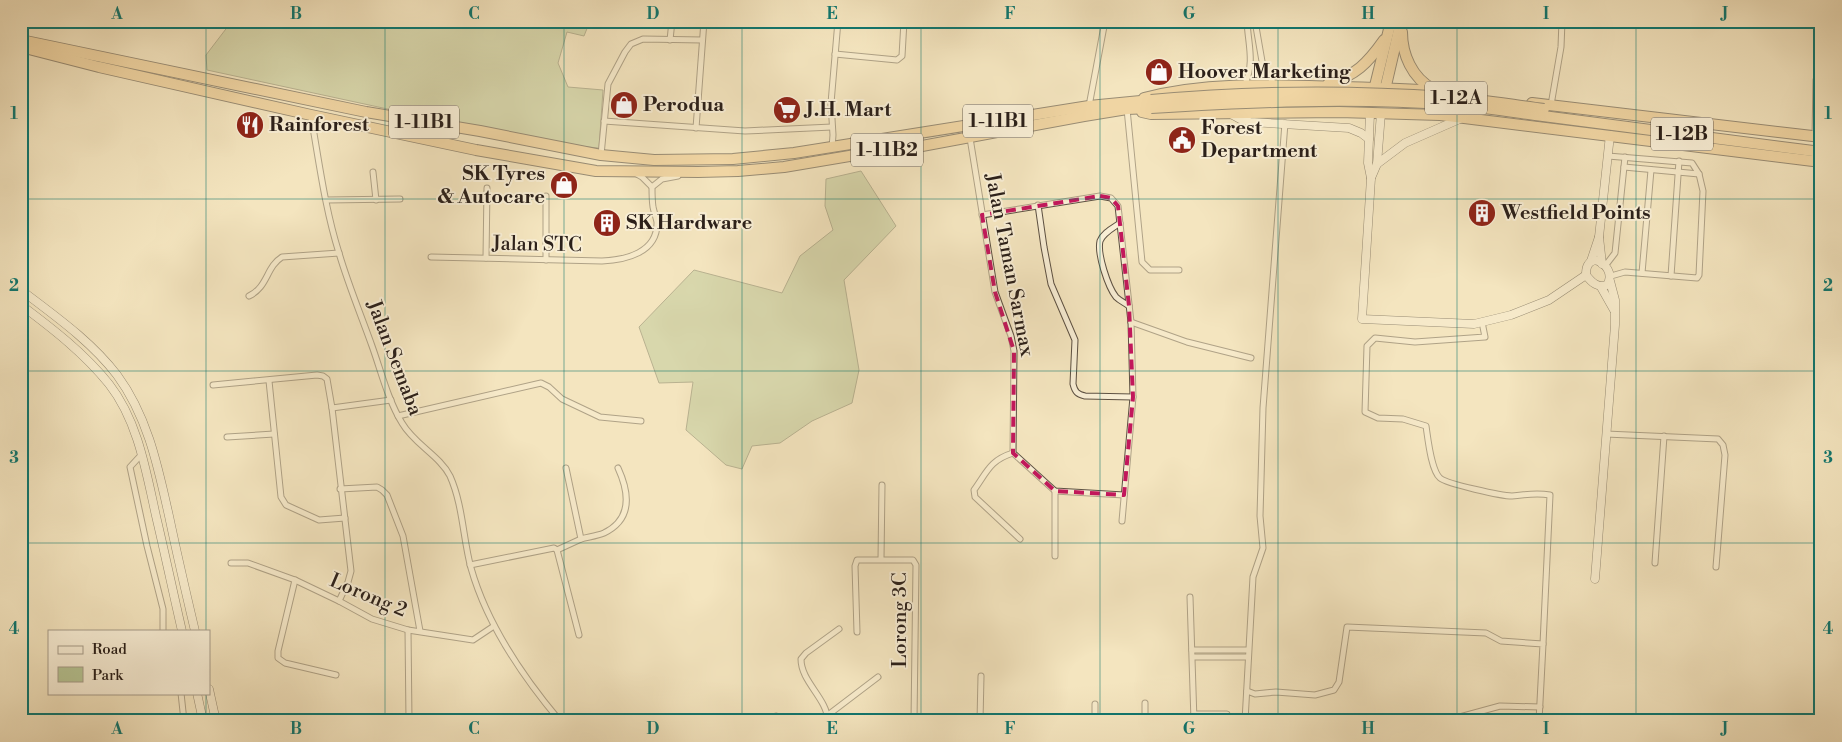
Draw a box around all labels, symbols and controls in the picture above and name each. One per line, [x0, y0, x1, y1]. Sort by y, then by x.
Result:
text: A [110, 4, 123, 24]
text: B [290, 4, 302, 24]
text: C [468, 4, 480, 24]
text: D [647, 4, 660, 24]
text: E [826, 4, 838, 24]
text: F [1004, 4, 1016, 24]
text: G [1183, 4, 1196, 24]
text: H [1361, 4, 1375, 24]
text: I [1543, 4, 1549, 24]
text: J [1720, 4, 1728, 24]
shop icon: Hoover Marketing [1144, 57, 1174, 87]
place label: Hoover Marketing [1178, 60, 1351, 85]
road number: 1-12A [1425, 82, 1487, 115]
shop icon: Perodua [609, 90, 639, 120]
place label: Perodua [643, 93, 724, 118]
supermarket icon: J.H. Mart [772, 95, 802, 125]
place label: J.H. Mart [803, 98, 892, 123]
text: 1 [10, 104, 18, 124]
road number: 1-11B1 [963, 104, 1033, 138]
text: 1 [1824, 104, 1832, 124]
road number: 1-11B1 [389, 105, 459, 138]
restaurant icon: Rainforest [235, 110, 265, 140]
place label: Rainforest [269, 113, 370, 138]
place label: Forest Department [1201, 116, 1318, 164]
road number: 1-12B [1651, 118, 1713, 150]
public building icon: Forest Department [1167, 125, 1197, 155]
road number: 1-11B2 [851, 134, 923, 166]
place label: SK Tyres & Autocare [438, 162, 545, 210]
shop icon: SK Tyres & Autocare [549, 170, 579, 200]
street label: Jalan Taman Sarmax [979, 170, 1039, 359]
building icon: Westfield Points [1467, 198, 1497, 228]
place label: Westfield Points [1500, 201, 1651, 226]
building icon: SK Hardware [592, 208, 622, 238]
place label: SK Hardware [626, 211, 752, 236]
street label: Jalan STC [491, 232, 582, 258]
text: 2 [9, 276, 19, 296]
text: 2 [1823, 276, 1833, 296]
street label: Jalan Semaba [360, 296, 428, 420]
text: 3 [9, 448, 19, 468]
text: 3 [1823, 448, 1833, 468]
street label: Lorong 2 [325, 568, 411, 624]
street label: Lorong 3C [888, 572, 913, 668]
text: 4 [9, 619, 20, 639]
text: 4 [1823, 619, 1834, 639]
legend [48, 630, 210, 694]
text: Road [92, 640, 127, 659]
text: Park [92, 666, 124, 685]
text: A [110, 719, 123, 739]
text: B [290, 719, 302, 739]
text: C [468, 719, 480, 739]
text: D [647, 719, 660, 739]
text: E [826, 719, 838, 739]
text: F [1004, 719, 1016, 739]
text: G [1183, 719, 1196, 739]
text: H [1361, 719, 1375, 739]
text: I [1543, 719, 1549, 739]
text: J [1720, 719, 1728, 739]

